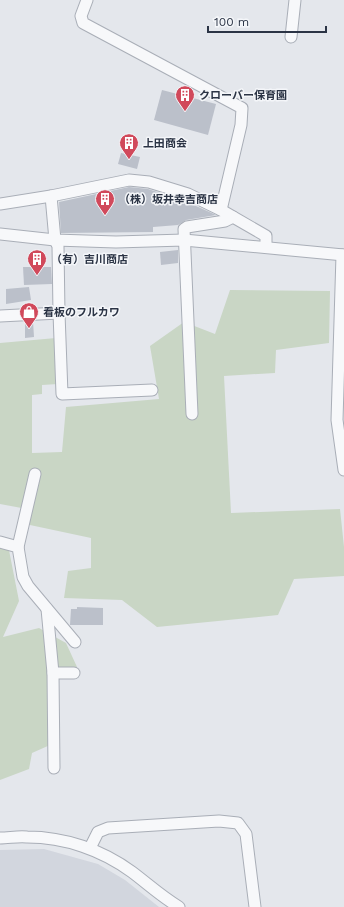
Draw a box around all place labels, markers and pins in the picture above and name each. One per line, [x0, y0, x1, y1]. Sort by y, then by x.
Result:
building icon: クローバー保育園 [174, 84, 196, 112]
place label: クローバー保育園 [199, 89, 287, 102]
building icon: 上田商会 [118, 132, 140, 160]
place label: 上田商会 [143, 137, 187, 150]
building icon: （株）坂井幸吉商店 [94, 188, 116, 216]
place label: （株）坂井幸吉商店 [119, 193, 218, 206]
building icon: （有）吉川商店 [26, 248, 48, 276]
place label: （有）吉川商店 [51, 253, 128, 266]
shop icon: 看板のフルカワ [18, 301, 40, 329]
place label: 看板のフルカワ [43, 306, 120, 319]

